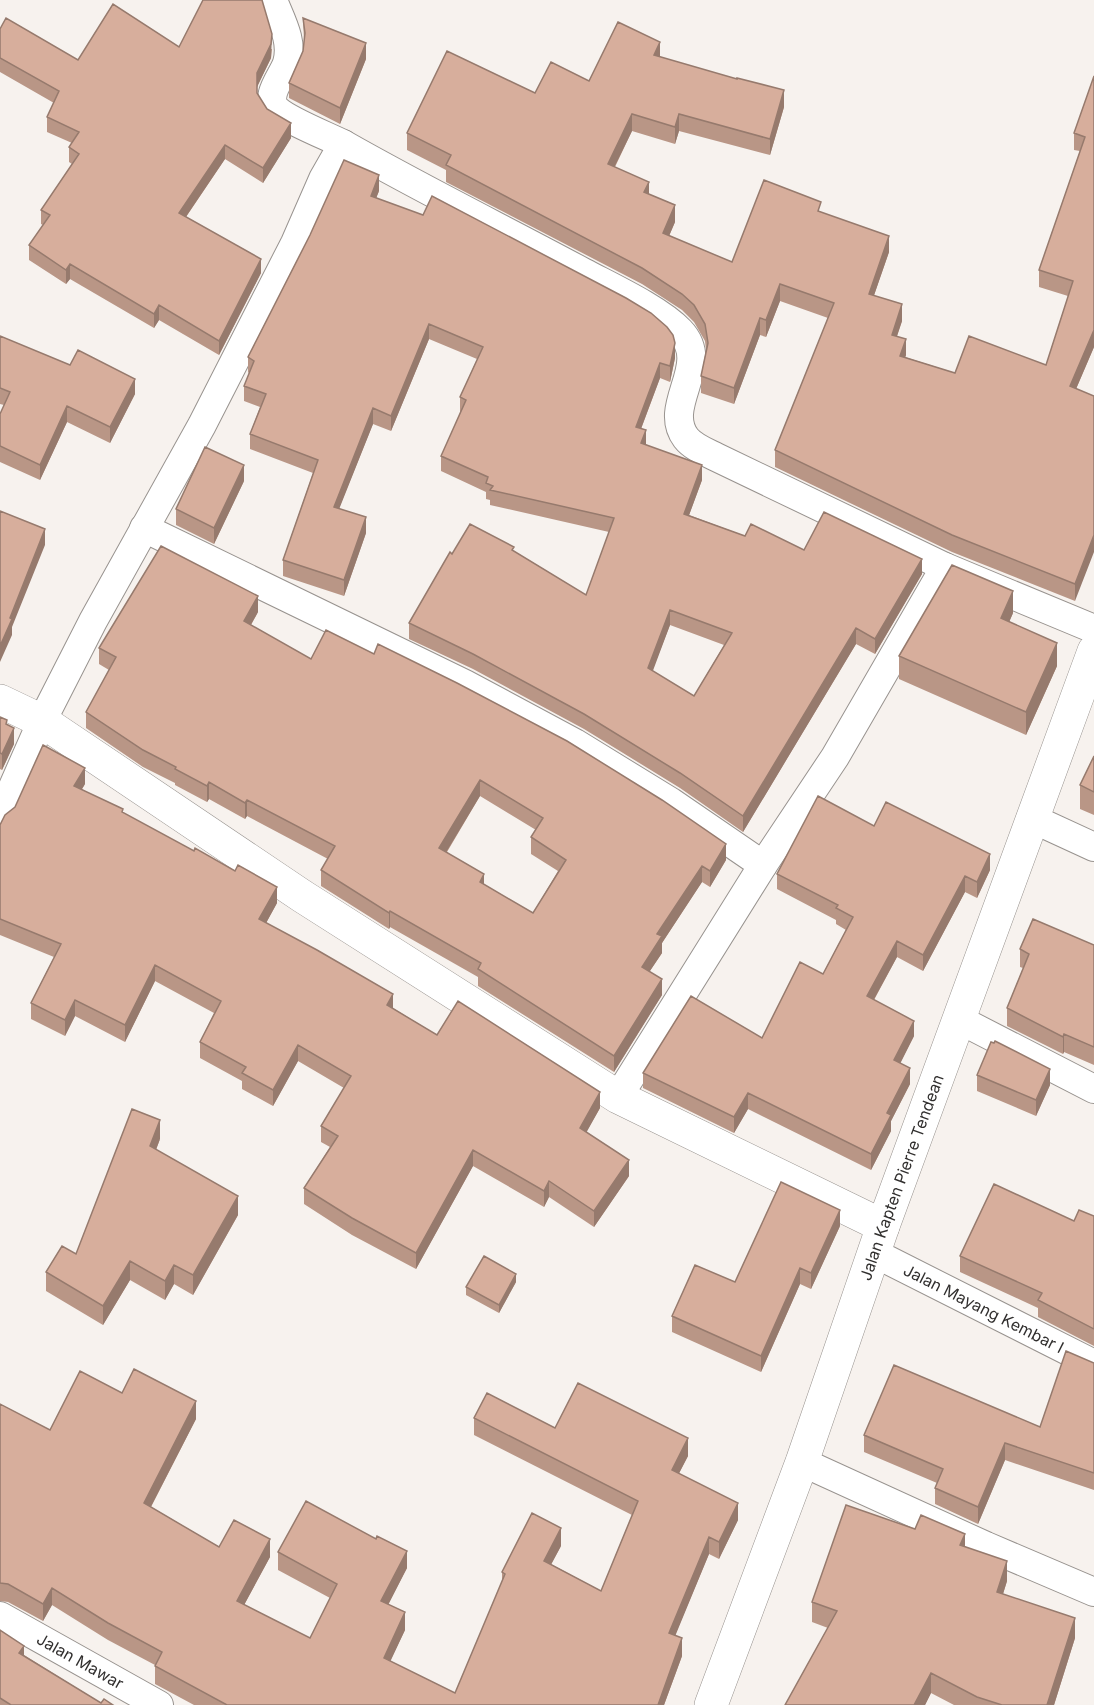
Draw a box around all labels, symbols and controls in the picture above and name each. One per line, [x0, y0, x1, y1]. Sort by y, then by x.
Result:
street label: Jalan Kapten Pierre Tendean [855, 1072, 948, 1283]
street label: Jalan Mayang Kembar I [900, 1260, 1067, 1357]
street label: Jalan Mawar [33, 1629, 127, 1693]

